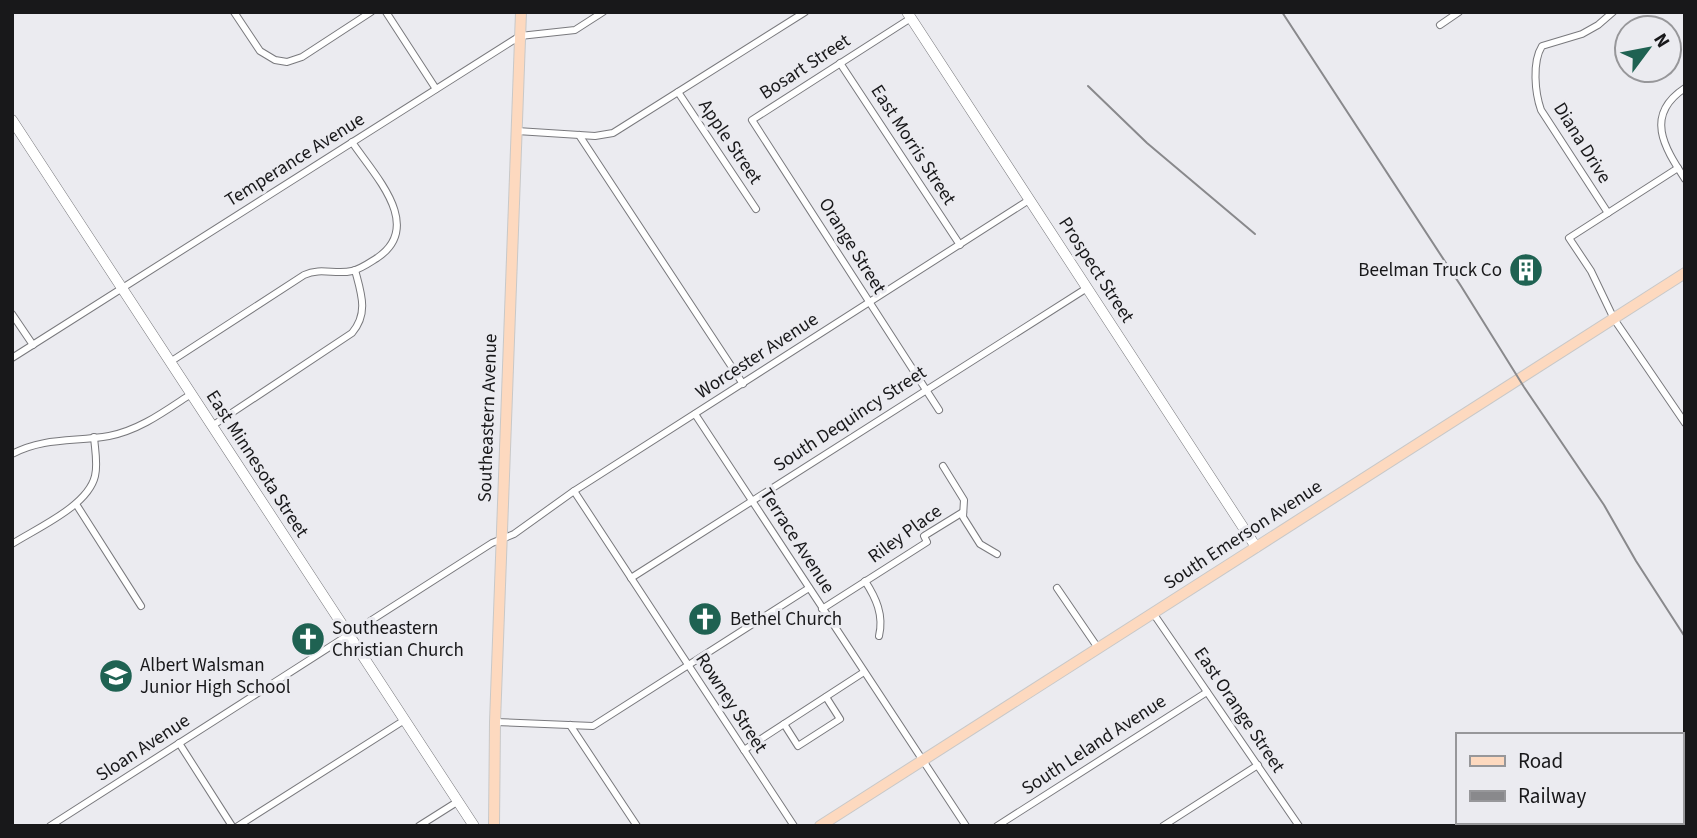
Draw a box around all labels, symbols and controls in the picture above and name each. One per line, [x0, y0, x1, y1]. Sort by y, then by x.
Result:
north arrow [1613, 14, 1683, 84]
street label: Bosart Street [754, 27, 856, 106]
text: N [1646, 28, 1676, 53]
street label: East Morris Street [864, 79, 962, 211]
street label: Apple Street [692, 94, 769, 190]
street label: Diana Drive [1546, 97, 1618, 189]
street label: Temperance Avenue [220, 106, 370, 214]
street label: Orange Street [812, 193, 893, 300]
street label: Prospect Street [1052, 212, 1141, 329]
building icon: Beelman Truck Co [1507, 251, 1545, 289]
place label: Beelman Truck Co [1358, 257, 1502, 284]
street label: Worcester Avenue [690, 306, 824, 406]
street label: Southeastern Avenue [472, 333, 504, 503]
street label: South Dequincy Street [768, 359, 932, 479]
street label: East Minnesota Street [199, 385, 315, 544]
street label: South Emerson Avenue [1158, 474, 1328, 596]
street label: Terrace Avenue [753, 483, 841, 599]
street label: Riley Place [863, 498, 947, 570]
church icon: Bethel Church [686, 600, 724, 638]
place label: Bethel Church [730, 606, 842, 633]
place label: Southeastern Christian Church [332, 615, 464, 664]
church icon: Southeastern Christian Church [289, 620, 327, 658]
street label: East Orange Street [1187, 642, 1291, 779]
street label: Rowney Street [688, 648, 774, 759]
place label: Albert Walsman Junior High School [140, 652, 291, 701]
school or university icon: Albert Walsman Junior High School [97, 657, 135, 695]
street label: South Leland Avenue [1016, 688, 1172, 802]
street label: Sloan Avenue [91, 707, 195, 789]
legend [1456, 733, 1683, 824]
text: Road [1518, 746, 1563, 776]
text: Railway [1518, 781, 1586, 811]

